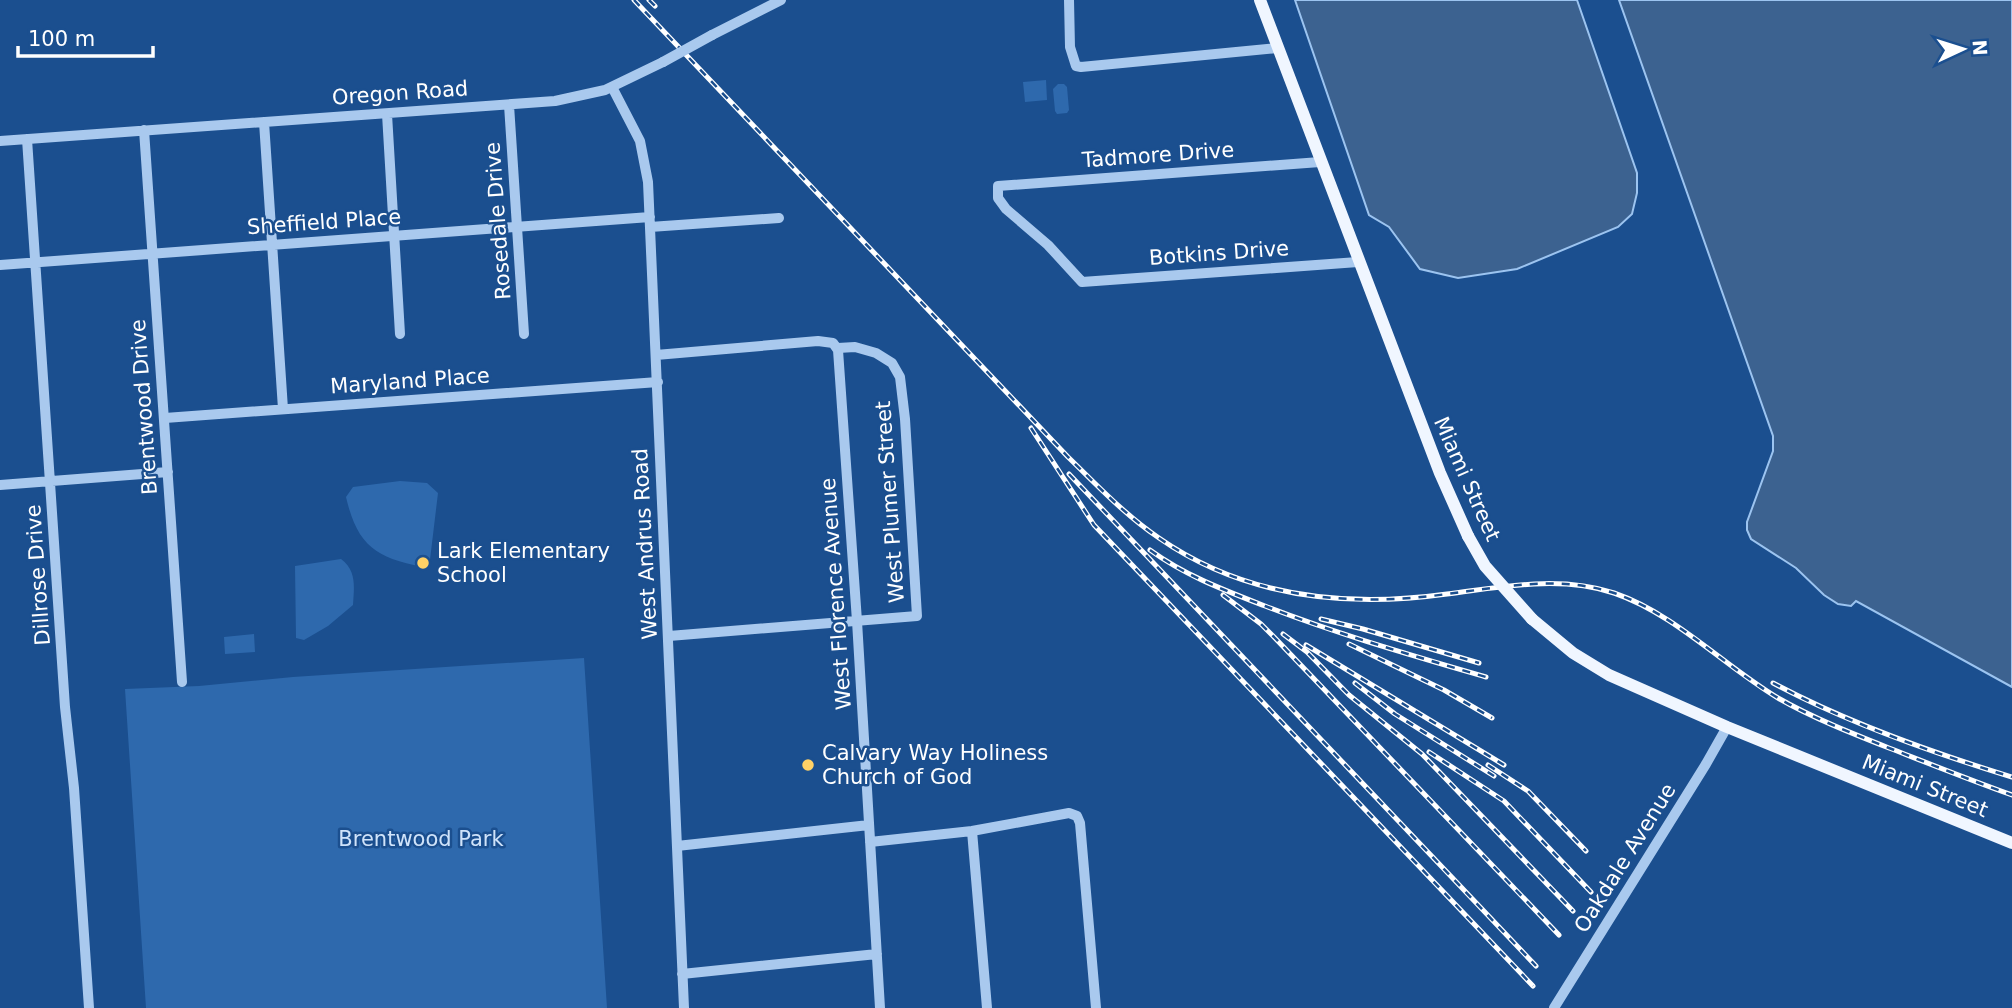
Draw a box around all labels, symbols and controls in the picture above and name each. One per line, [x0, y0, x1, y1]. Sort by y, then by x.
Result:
scale bar [18, 14, 152, 58]
north arrow [1928, 14, 1998, 84]
text: 100 m [28, 27, 95, 51]
text: N [1968, 39, 1991, 57]
street label: Oregon Road [331, 76, 469, 110]
street label: Tadmore Drive [1080, 138, 1235, 172]
street label: Rosedale Drive [481, 141, 515, 301]
street label: Sheffield Place [246, 205, 402, 239]
street label: Botkins Drive [1148, 236, 1290, 270]
street label: Brentwood Drive [126, 318, 162, 496]
street label: Maryland Place [329, 363, 491, 399]
street label: West Plumer Street [871, 400, 909, 604]
street label: Miami Street [1429, 413, 1505, 545]
street label: West Andrus Road [628, 448, 662, 640]
street label: West Florence Avenue [816, 477, 856, 711]
street label: Dillrose Drive [21, 504, 55, 646]
place label: Lark Elementary School [437, 539, 610, 587]
marker: Lark Elementary School [415, 555, 431, 571]
place label: Calvary Way Holiness Church of God [822, 741, 1048, 789]
street label: Miami Street [1859, 750, 1991, 822]
marker: Calvary Way Holiness Church of God [800, 757, 816, 773]
street label: Oakdale Avenue [1569, 779, 1681, 937]
park label: Brentwood Park [338, 827, 504, 851]

